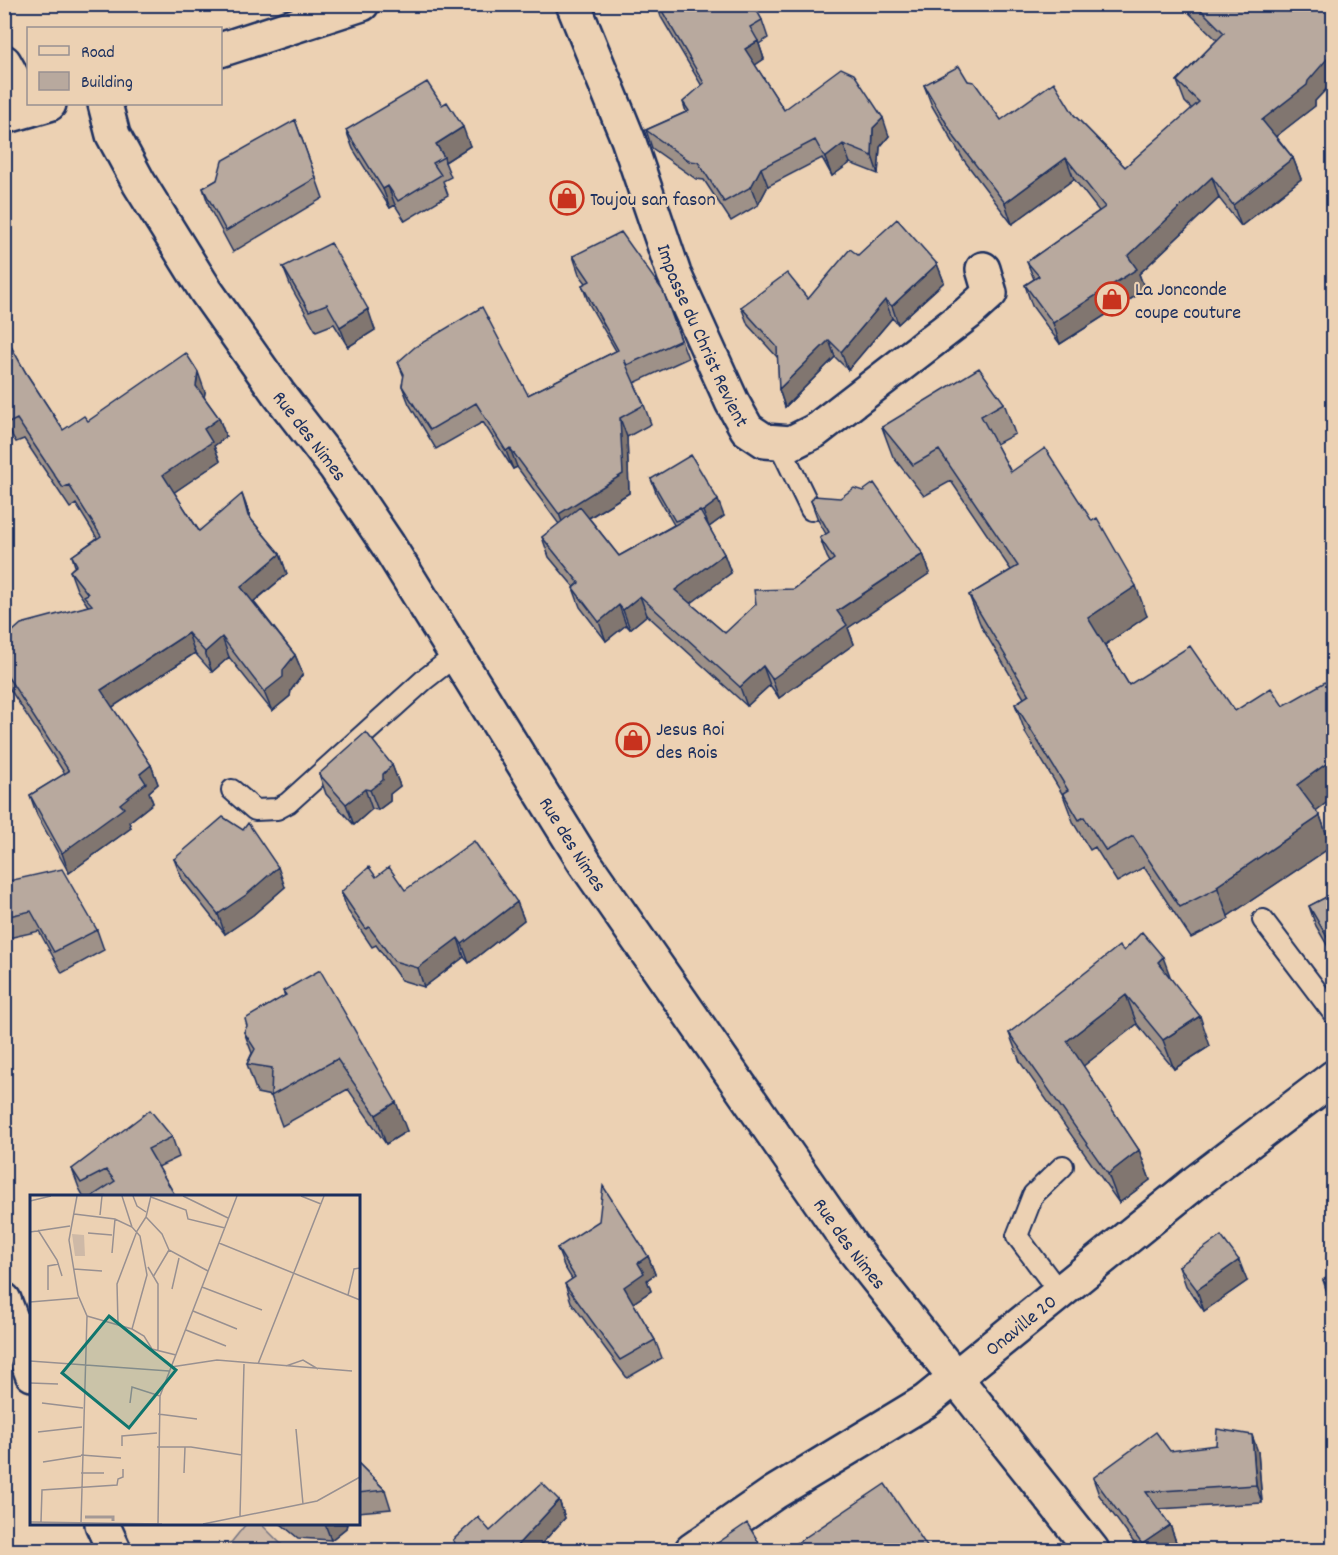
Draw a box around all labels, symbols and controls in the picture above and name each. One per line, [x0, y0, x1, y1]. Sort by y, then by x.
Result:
legend [27, 27, 222, 105]
text: Road [81, 41, 115, 66]
text: Building [81, 71, 133, 96]
shop icon: Toujou san fason [549, 180, 585, 216]
place label: Toujou san fason [590, 187, 716, 215]
street label: Impasse du Christ Revient [648, 241, 754, 433]
place label: La Jonconde coupe couture [1135, 277, 1241, 328]
shop icon: La Jonconde coupe couture [1094, 281, 1130, 317]
street label: Rue des Nimes [264, 386, 352, 488]
place label: Jesus Roi des Rois [656, 717, 725, 768]
shop icon: Jesus Roi des Rois [615, 722, 651, 758]
street label: Rue des Nimes [530, 792, 612, 899]
street label: Rue des Nimes [805, 1193, 891, 1297]
inset map [30, 1195, 360, 1525]
street label: Onaville 20 [980, 1289, 1064, 1364]

